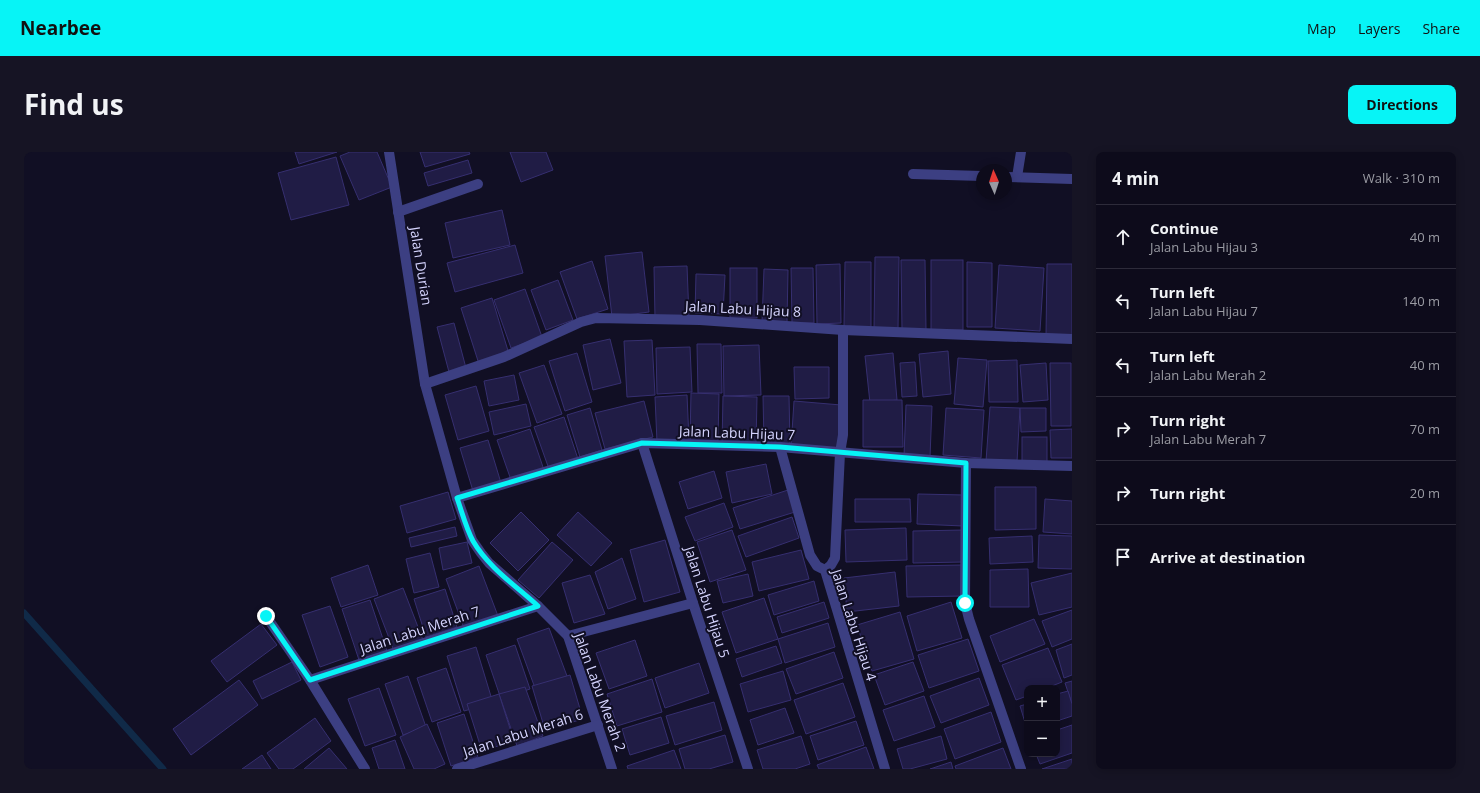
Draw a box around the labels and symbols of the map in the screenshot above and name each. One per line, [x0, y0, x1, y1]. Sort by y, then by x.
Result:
north arrow [976, 164, 1012, 200]
street label: Jalan Durian [406, 223, 437, 307]
street label: Jalan Labu Hijau 8 [682, 296, 802, 321]
street label: Jalan Labu Hijau 7 [677, 421, 795, 444]
street label: Jalan Labu Hijau 5 [680, 542, 734, 660]
street label: Jalan Labu Hijau 4 [827, 565, 881, 683]
route start [956, 594, 974, 612]
street label: Jalan Labu Merah 7 [355, 601, 482, 659]
route end [257, 607, 275, 625]
street label: Jalan Labu Merah 2 [569, 628, 631, 754]
street label: Jalan Labu Merah 6 [458, 704, 585, 762]

